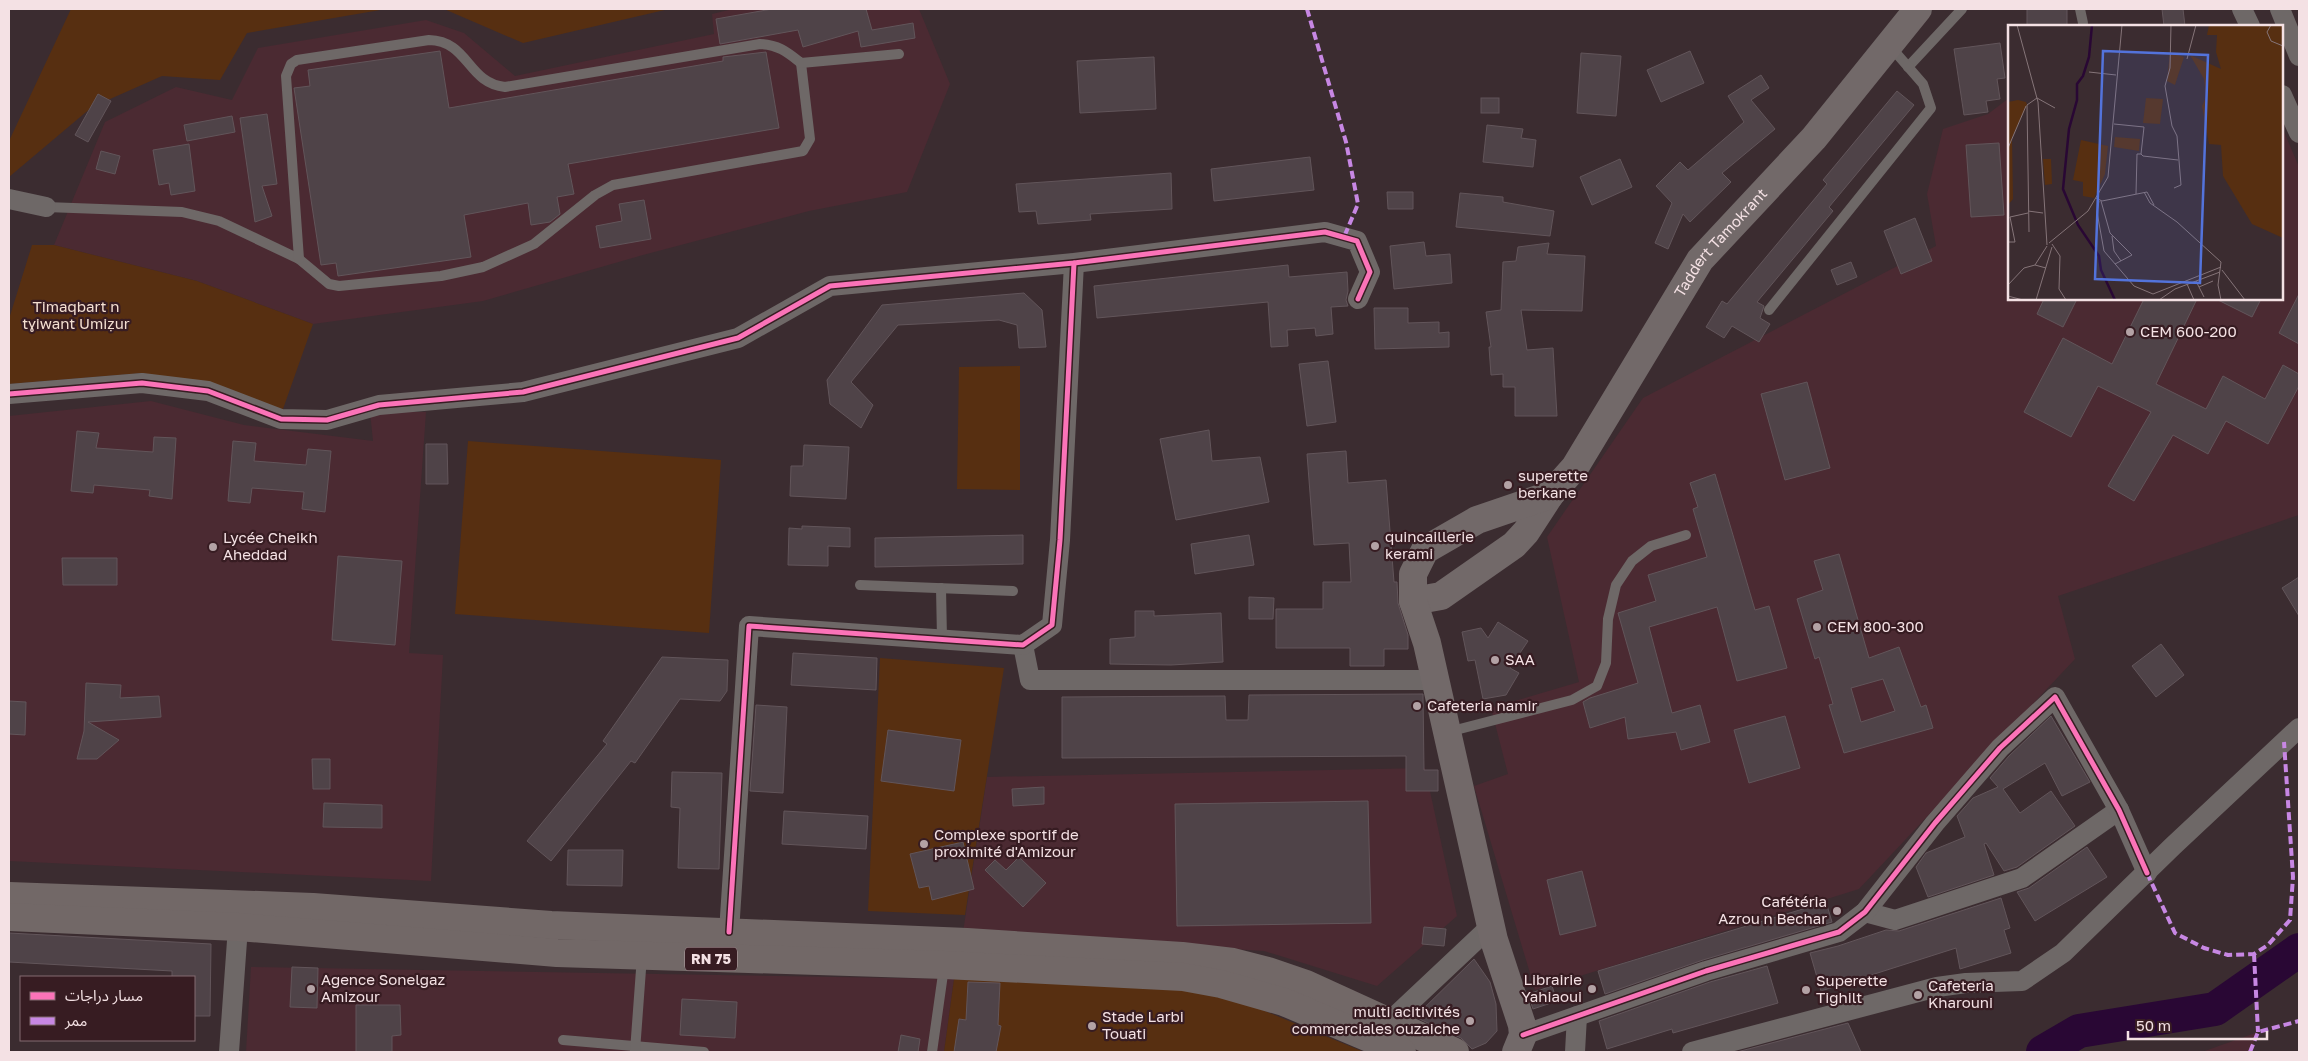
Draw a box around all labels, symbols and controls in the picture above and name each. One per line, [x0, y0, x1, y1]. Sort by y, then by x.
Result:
inset map [2008, 25, 2283, 300]
street label: Taddert Tamokrant [1670, 184, 1770, 300]
park label: Timaqbart n tɣiwant Umiẓur [22, 297, 130, 332]
place label: CEM 600-200 [2140, 322, 2237, 340]
marker: CEM 600-200 [2124, 326, 2136, 338]
place label: superette berkane [1518, 466, 1588, 501]
marker: superette berkane [1502, 479, 1514, 491]
place label: quincaillerie kerami [1385, 527, 1474, 562]
place label: Lycée Cheikh Aheddad [223, 528, 318, 563]
marker: quincaillerie kerami [1369, 540, 1381, 552]
marker: Lycée Cheikh Aheddad [207, 541, 219, 553]
place label: CEM 800-300 [1827, 617, 1924, 635]
marker: CEM 800-300 [1811, 621, 1823, 633]
place label: SAA [1505, 650, 1535, 668]
marker: SAA [1489, 654, 1501, 666]
place label: Cafeteria namir [1427, 696, 1537, 714]
marker: Cafeteria namir [1411, 700, 1423, 712]
place label: Complexe sportif de proximité d'Amizour [934, 825, 1079, 860]
marker: Complexe sportif de proximité d'Amizour [918, 838, 930, 850]
place label: Cafétéria Azrou n Bechar [1718, 892, 1827, 927]
marker: Cafétéria Azrou n Bechar [1831, 905, 1843, 917]
road number: RN 75 [685, 948, 737, 971]
place label: Agence Sonelgaz Amizour [321, 970, 446, 1005]
place label: Librairie Yahiaoui [1521, 970, 1582, 1005]
place label: Superette Tighilt [1816, 971, 1888, 1006]
legend [20, 976, 195, 1041]
place label: Cafeteria Kharouni [1928, 976, 1994, 1011]
marker: Agence Sonelgaz Amizour [305, 983, 317, 995]
marker: Librairie Yahiaoui [1586, 983, 1598, 995]
marker: Superette Tighilt [1800, 984, 1812, 996]
text: مسار دراجات [65, 986, 143, 1005]
marker: Cafeteria Kharouni [1912, 989, 1924, 1001]
place label: multi acitivités commerciales ouzaiche [1292, 1002, 1460, 1037]
place label: Stade Larbi Touati [1102, 1007, 1184, 1042]
scale bar [2128, 1008, 2267, 1040]
text: ممر [64, 1011, 88, 1030]
marker: multi acitivités commerciales ouzaiche [1464, 1015, 1476, 1027]
text: 50 m [2136, 1016, 2171, 1034]
marker: Stade Larbi Touati [1086, 1020, 1098, 1032]

